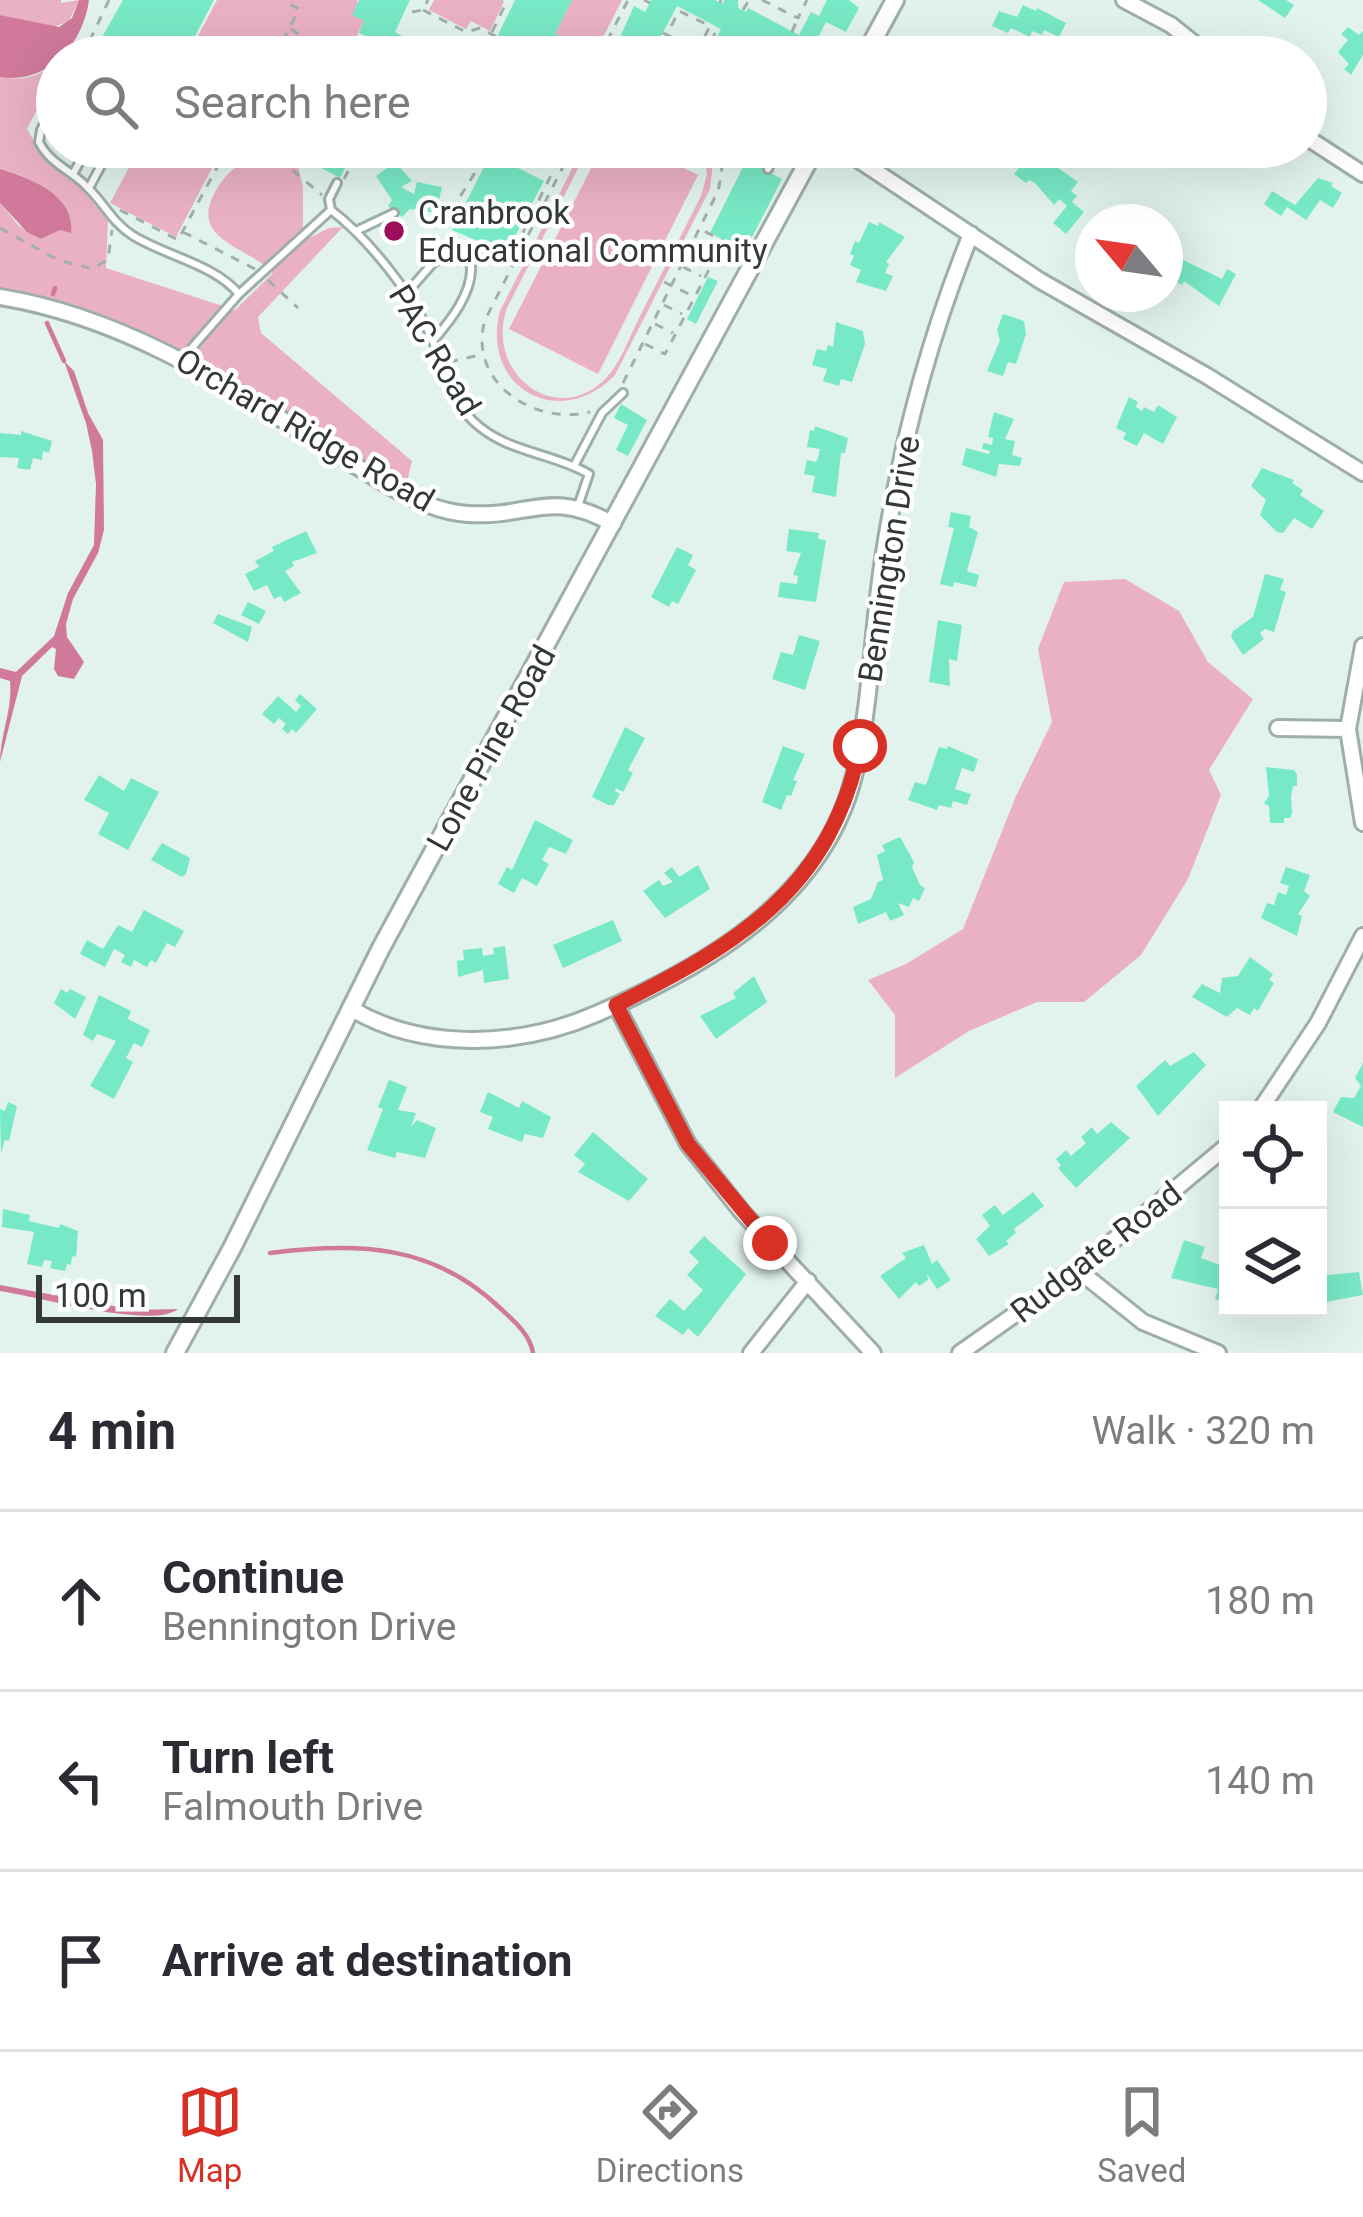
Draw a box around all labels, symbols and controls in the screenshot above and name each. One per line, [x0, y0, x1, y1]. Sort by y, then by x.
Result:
search box [36, 36, 1327, 168]
icon: search [78, 69, 144, 135]
text: Search here [174, 76, 411, 129]
place label: Cranbrook Educational Community [418, 193, 768, 270]
north arrow [1075, 204, 1183, 312]
marker: Cranbrook Educational Community [381, 218, 407, 244]
street label: PAC Road [381, 278, 489, 422]
street label: Orchard Ridge Road [169, 340, 441, 520]
street label: Bennington Drive [850, 433, 928, 685]
street label: Lone Pine Road [418, 638, 564, 858]
route start [833, 719, 887, 773]
map controls [1219, 1101, 1327, 1317]
button: locate [1219, 1101, 1327, 1209]
street label: Rudgate Road [1003, 1173, 1189, 1331]
button: layers [1219, 1209, 1327, 1317]
route end [743, 1216, 797, 1270]
scale bar [36, 1269, 240, 1322]
text: 100 m [54, 1276, 147, 1315]
text: 4 min [48, 1402, 176, 1461]
text: Walk · 320 m [1091, 1408, 1315, 1454]
text: Continue [162, 1551, 344, 1604]
icon: ahead [48, 1568, 114, 1634]
text: 180 m [1205, 1578, 1315, 1624]
text: Bennington Drive [162, 1604, 456, 1650]
text: Turn left [162, 1731, 334, 1784]
icon: left [48, 1748, 114, 1814]
text: 140 m [1205, 1758, 1315, 1804]
text: Falmouth Drive [162, 1784, 423, 1830]
icon: arrive [48, 1928, 114, 1994]
text: Arrive at destination [162, 1934, 573, 1987]
tab: Map [177, 2079, 243, 2190]
tab: Directions [596, 2079, 744, 2190]
tab: Saved [1097, 2079, 1186, 2190]

